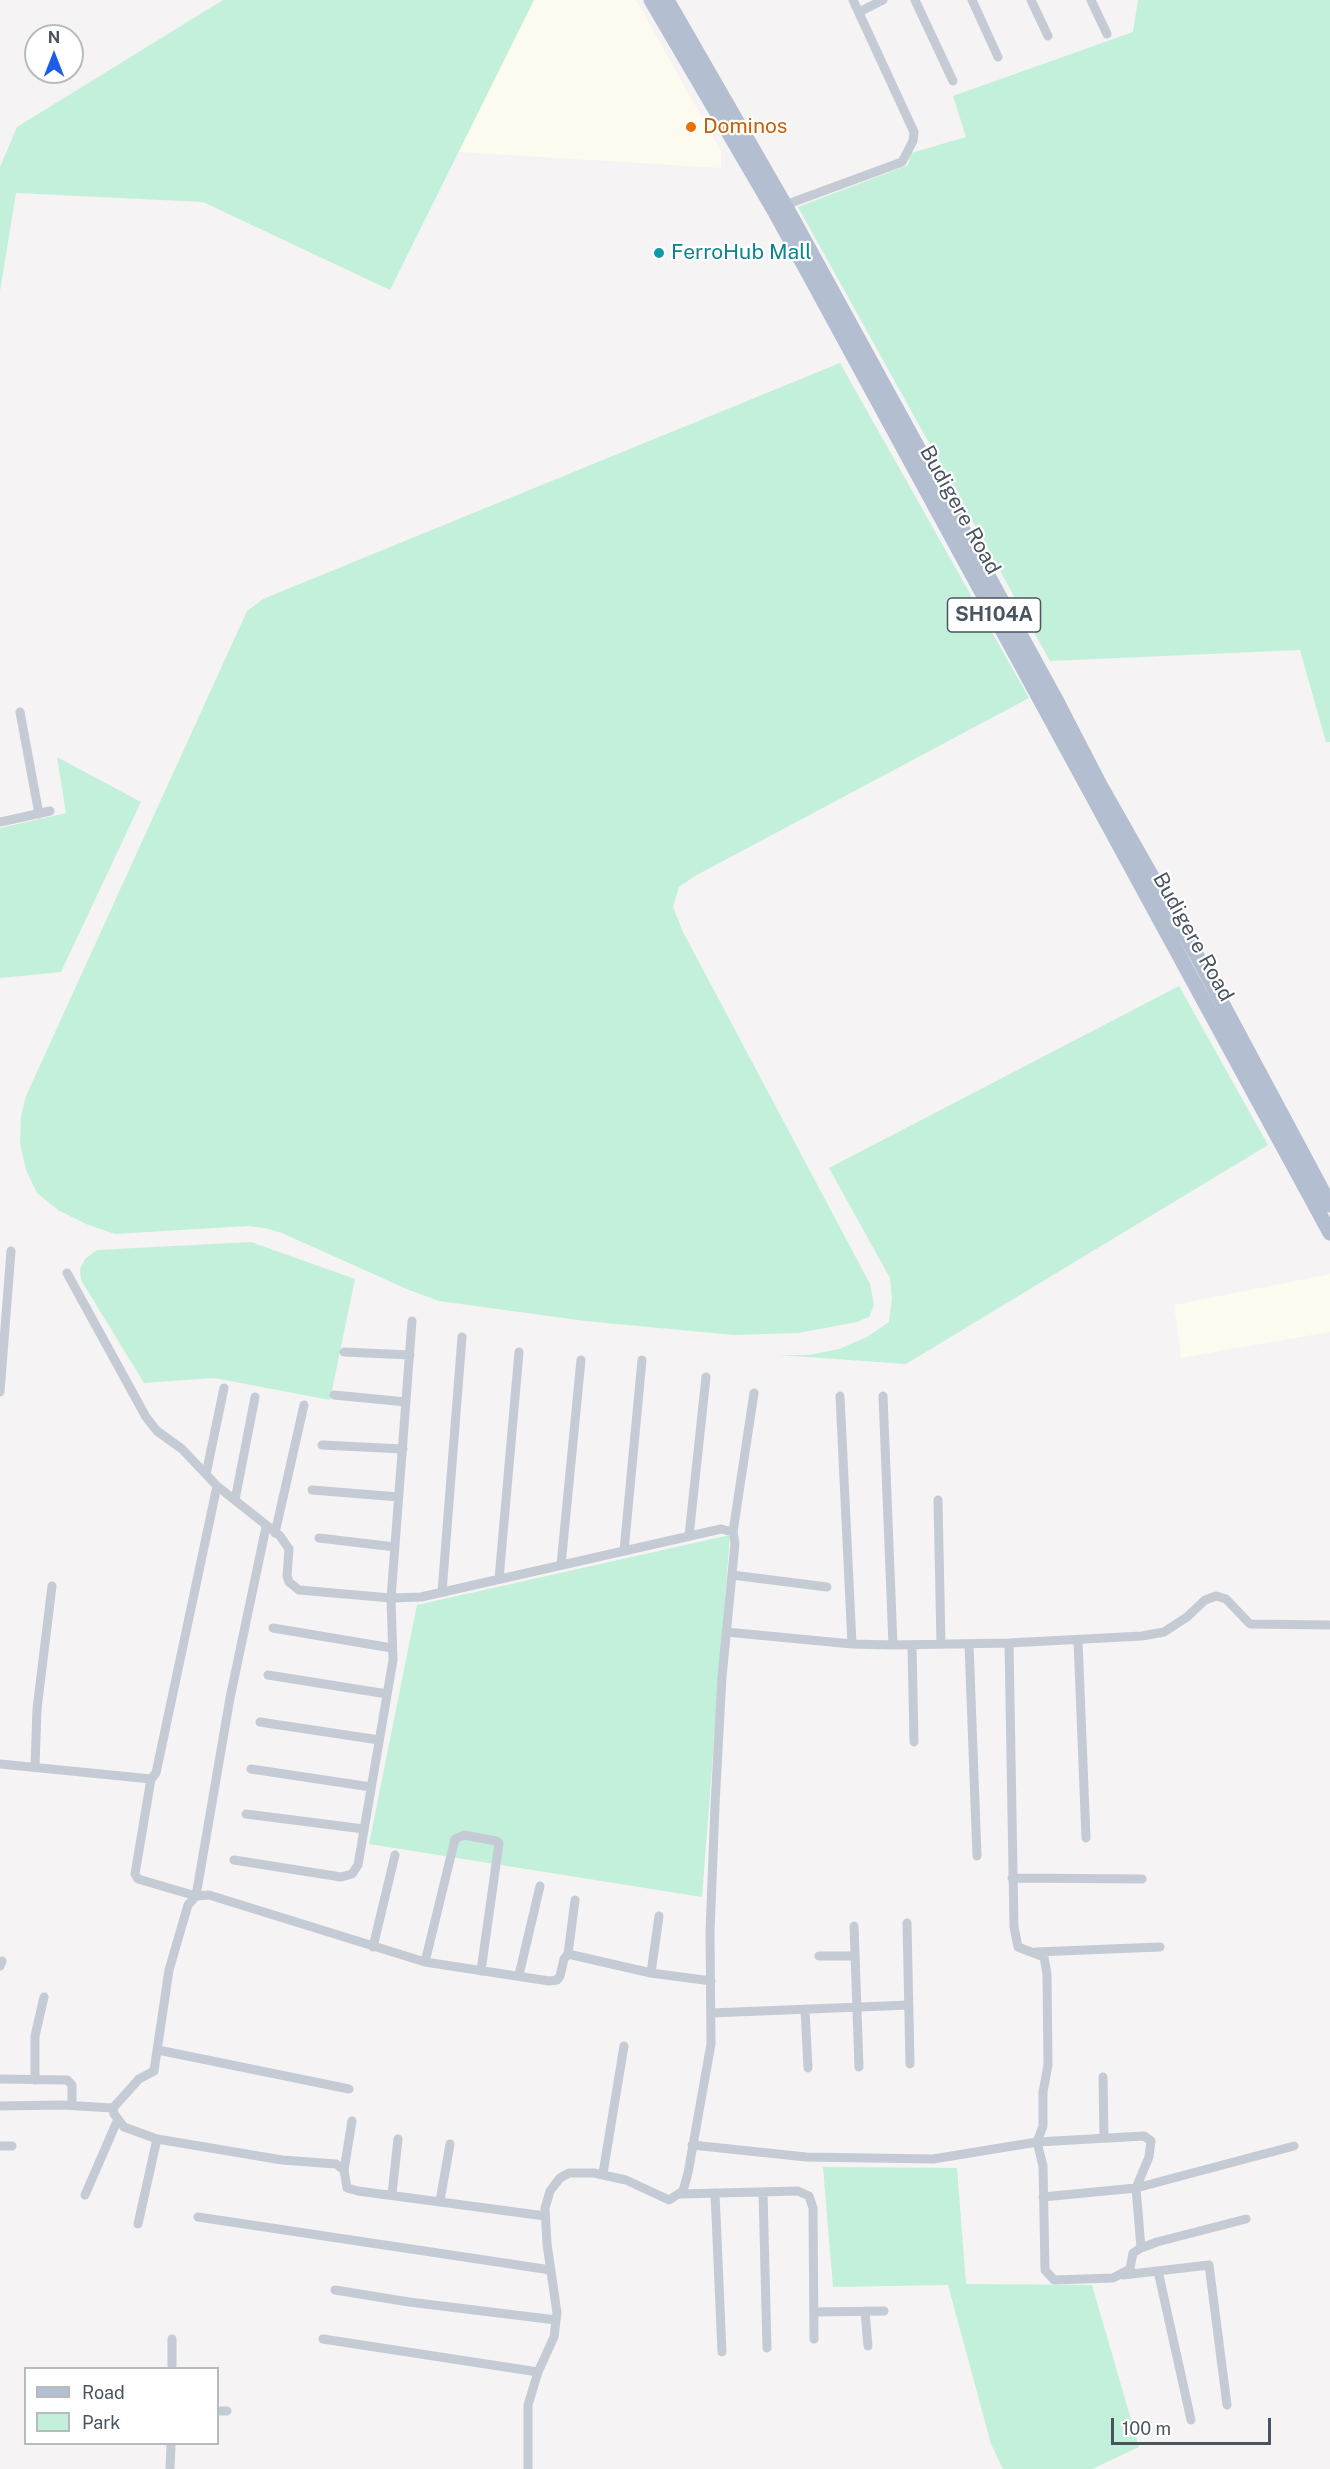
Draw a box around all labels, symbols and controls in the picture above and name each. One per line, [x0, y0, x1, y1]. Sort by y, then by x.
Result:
north arrow [24, 24, 84, 84]
text: N [48, 28, 60, 47]
place label: Dominos [703, 114, 787, 140]
marker: Dominos [684, 120, 698, 134]
place label: FerroHub Mall [671, 240, 812, 266]
marker: FerroHub Mall [652, 246, 666, 260]
street label: Budigere Road [914, 441, 1006, 579]
road number: SH104A [948, 598, 1040, 632]
street label: Budigere Road [1147, 868, 1239, 1006]
legend [24, 2367, 219, 2445]
text: Road [82, 2382, 125, 2403]
scale bar [1114, 2406, 1274, 2444]
text: Park [82, 2412, 120, 2433]
text: 100 m [1122, 2418, 1171, 2439]

